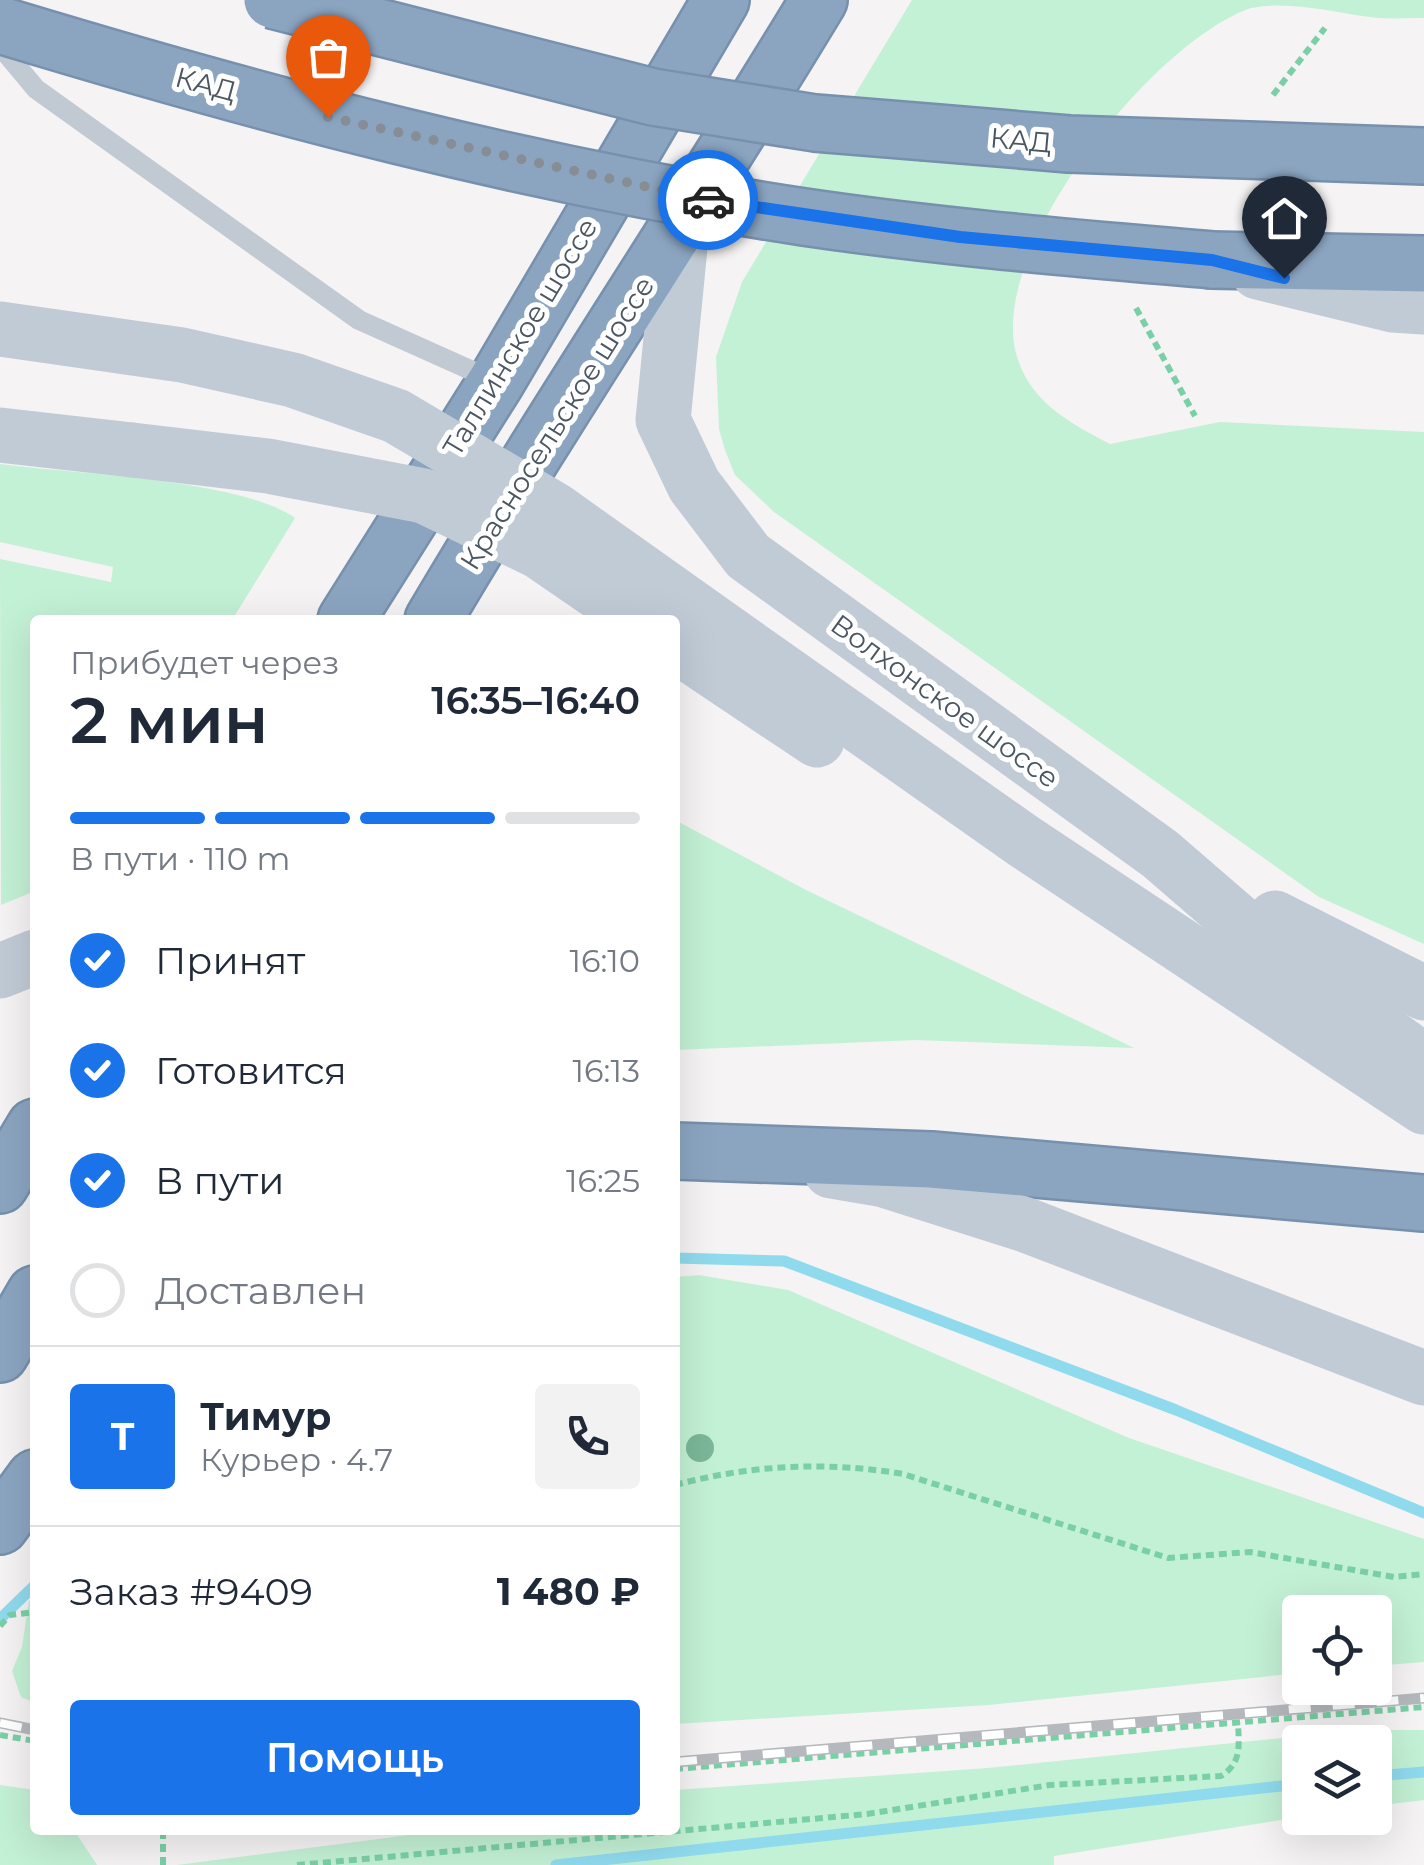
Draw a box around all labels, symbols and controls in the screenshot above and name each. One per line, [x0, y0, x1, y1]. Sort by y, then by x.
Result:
pin [286, 15, 371, 118]
icon: bag [301, 30, 356, 85]
street label: КАД [172, 60, 240, 108]
street label: КАД [989, 120, 1053, 160]
courier [658, 150, 758, 250]
icon: car [681, 173, 736, 228]
pin [1242, 176, 1327, 279]
icon: home [1257, 191, 1312, 246]
street label: Таллинское шоссе [435, 212, 605, 462]
street label: Красносельское шоссе [453, 270, 661, 576]
street label: Волхонское шоссе [824, 607, 1066, 795]
text: Прибудет через [70, 643, 339, 682]
text: 16:35–16:40 [431, 677, 640, 724]
text: 2 мин [70, 680, 268, 759]
text: В пути · 110 m [70, 839, 290, 878]
icon: check [70, 933, 125, 988]
text: Принят [155, 937, 305, 984]
text: 16:10 [569, 941, 640, 980]
icon: check [70, 1043, 125, 1098]
text: Готовится [155, 1047, 347, 1094]
text: 16:13 [573, 1051, 640, 1090]
icon: check [70, 1153, 125, 1208]
text: В пути [155, 1157, 284, 1204]
text: 16:25 [566, 1161, 640, 1200]
text: Доставлен [155, 1267, 366, 1314]
button: phone [535, 1384, 640, 1489]
text: Тимур [200, 1393, 331, 1440]
text: Т [110, 1413, 135, 1460]
text: Курьер · 4.7 [200, 1440, 393, 1479]
text: Заказ #9409 [70, 1568, 313, 1615]
text: 1 480 ₽ [497, 1568, 640, 1615]
map controls [1282, 1595, 1392, 1835]
button: locate [1282, 1595, 1392, 1705]
button: Помощь [70, 1700, 640, 1815]
button: layers [1282, 1725, 1392, 1835]

